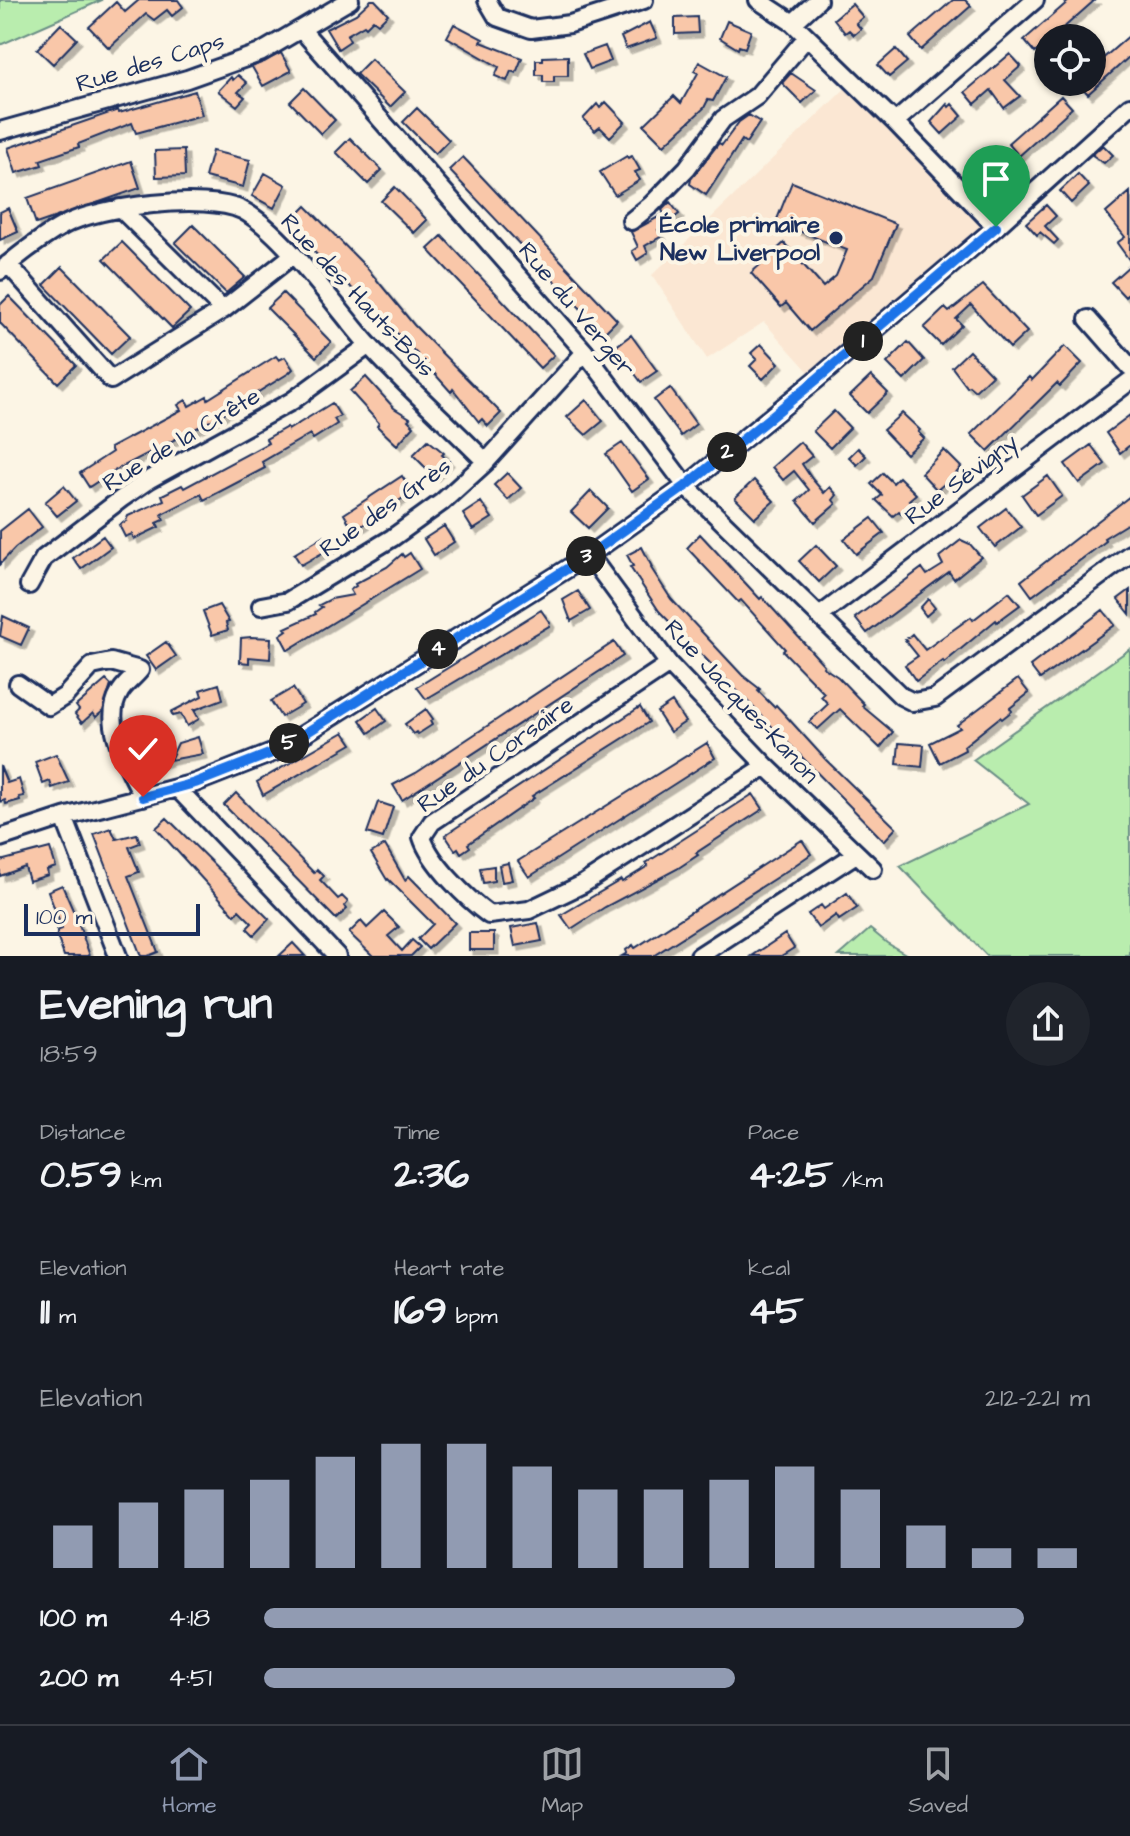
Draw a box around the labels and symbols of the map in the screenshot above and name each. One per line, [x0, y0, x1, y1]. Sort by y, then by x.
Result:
street label: Rue des Caps [72, 24, 229, 102]
pin [962, 145, 1030, 227]
street label: Rue des Hauts-Bois [272, 206, 442, 385]
place label: École primaire New Liverpool [660, 208, 820, 270]
marker: École primaire New Liverpool [827, 229, 845, 247]
street label: Rue du Verger [509, 235, 643, 385]
pin: 1 [843, 321, 883, 361]
street label: Rue de la Crête [96, 379, 267, 500]
street label: Rue Sévigny [898, 426, 1026, 534]
pin: 2 [707, 432, 747, 472]
street label: Rue des Grès [313, 450, 458, 566]
pin: 3 [566, 536, 606, 576]
street label: Rue Jacques-Kanon [656, 612, 826, 791]
pin: 4 [418, 629, 458, 669]
street label: Rue du Corsaire [411, 688, 581, 821]
pin [109, 715, 177, 797]
pin: 5 [269, 723, 309, 763]
scale bar [24, 900, 200, 936]

